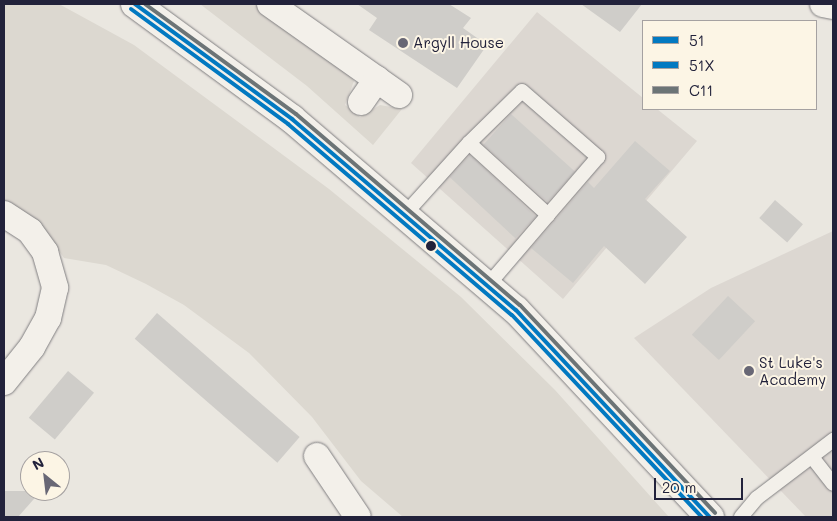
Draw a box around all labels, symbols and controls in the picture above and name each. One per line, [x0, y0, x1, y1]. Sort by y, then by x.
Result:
legend [642, 20, 817, 110]
text: 51 [689, 30, 704, 50]
place label: Argyll House [413, 34, 504, 52]
marker: Argyll House [397, 37, 409, 49]
text: 51X [689, 55, 714, 75]
text: C11 [689, 80, 713, 100]
unlabelled marker [426, 241, 436, 251]
place label: St Luke's Academy [759, 353, 826, 388]
marker: St Luke's Academy [743, 365, 755, 377]
north arrow [20, 451, 70, 501]
text: N [29, 452, 47, 474]
scale bar [657, 468, 746, 500]
text: 20 m [662, 477, 696, 497]

